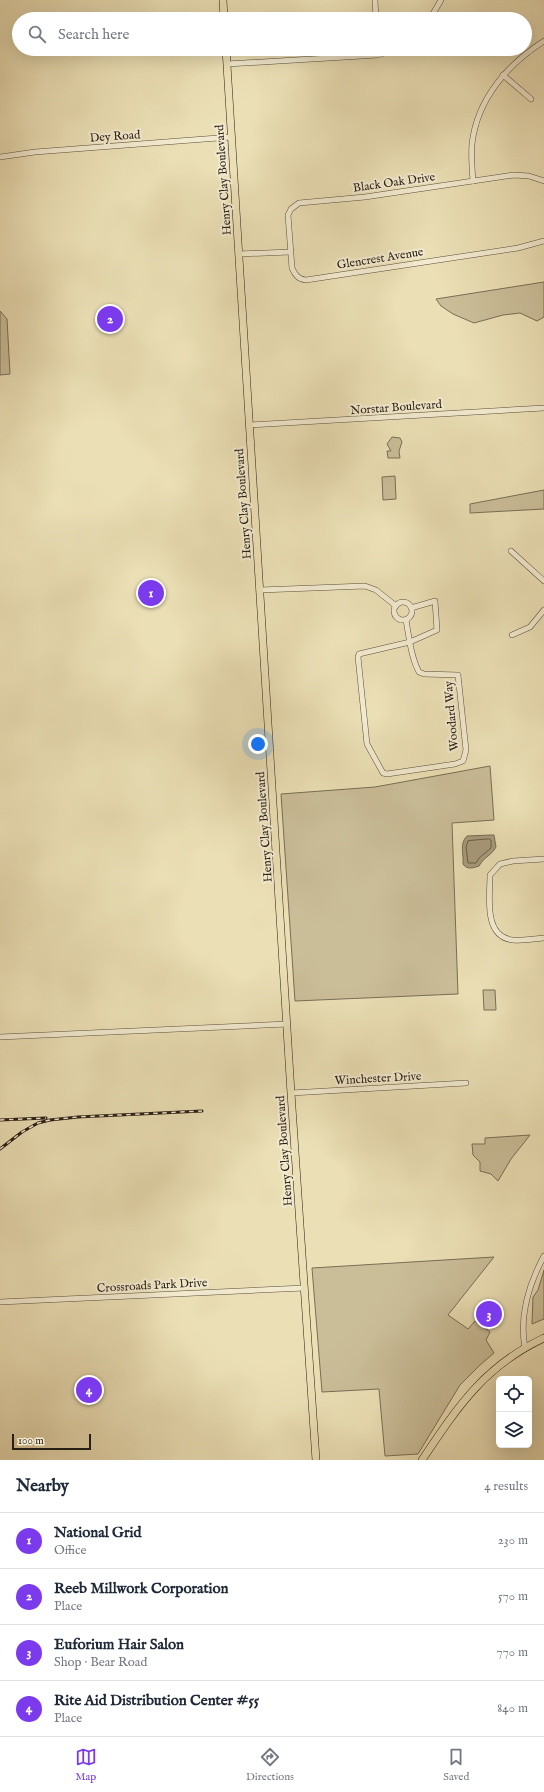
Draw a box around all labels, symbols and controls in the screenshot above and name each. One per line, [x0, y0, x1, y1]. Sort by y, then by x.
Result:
search box [12, 12, 532, 56]
icon: search [26, 23, 48, 45]
text: Search here [58, 25, 129, 44]
street label: Henry Clay Boulevard [212, 123, 235, 236]
street label: Dey Road [89, 127, 141, 146]
street label: Black Oak Drive [352, 169, 437, 196]
street label: Glencrest Avenue [336, 244, 425, 273]
pin: 2 [97, 304, 123, 334]
street label: Norstar Boulevard [350, 397, 443, 418]
street label: Henry Clay Boulevard [232, 447, 255, 560]
pin: 1 [138, 578, 164, 608]
street label: Woodard Way [441, 680, 462, 752]
your location [248, 734, 268, 754]
street label: Henry Clay Boulevard [253, 770, 276, 883]
street label: Winchester Drive [334, 1069, 422, 1088]
street label: Henry Clay Boulevard [273, 1094, 296, 1207]
street label: Crossroads Park Drive [96, 1275, 208, 1296]
pin: 3 [476, 1299, 502, 1329]
pin: 4 [76, 1375, 102, 1405]
map controls [496, 1376, 532, 1448]
button: locate [496, 1376, 532, 1412]
button: layers [496, 1412, 532, 1448]
scale bar [12, 1432, 91, 1451]
text: 100 m [18, 1434, 44, 1448]
text: Nearby [16, 1476, 69, 1497]
text: 4 results [484, 1478, 528, 1495]
text: National Grid [54, 1523, 141, 1542]
text: 1 [27, 1532, 31, 1549]
text: 230 m [498, 1532, 528, 1549]
text: Office [54, 1542, 86, 1559]
text: Reeb Millwork Corporation [54, 1579, 229, 1598]
text: 2 [26, 1588, 32, 1605]
text: 570 m [498, 1588, 528, 1605]
text: Place [54, 1598, 82, 1615]
text: Euforium Hair Salon [54, 1635, 184, 1654]
text: 3 [27, 1644, 31, 1661]
text: 770 m [497, 1644, 528, 1661]
text: Shop · Bear Road [54, 1654, 147, 1671]
text: Rite Aid Distribution Center #55 [54, 1691, 259, 1710]
text: 4 [26, 1700, 32, 1717]
text: 840 m [497, 1700, 528, 1717]
text: Place [54, 1710, 82, 1727]
tab: Map [75, 1746, 97, 1784]
tab: Directions [246, 1746, 294, 1784]
tab: Saved [443, 1746, 469, 1784]

